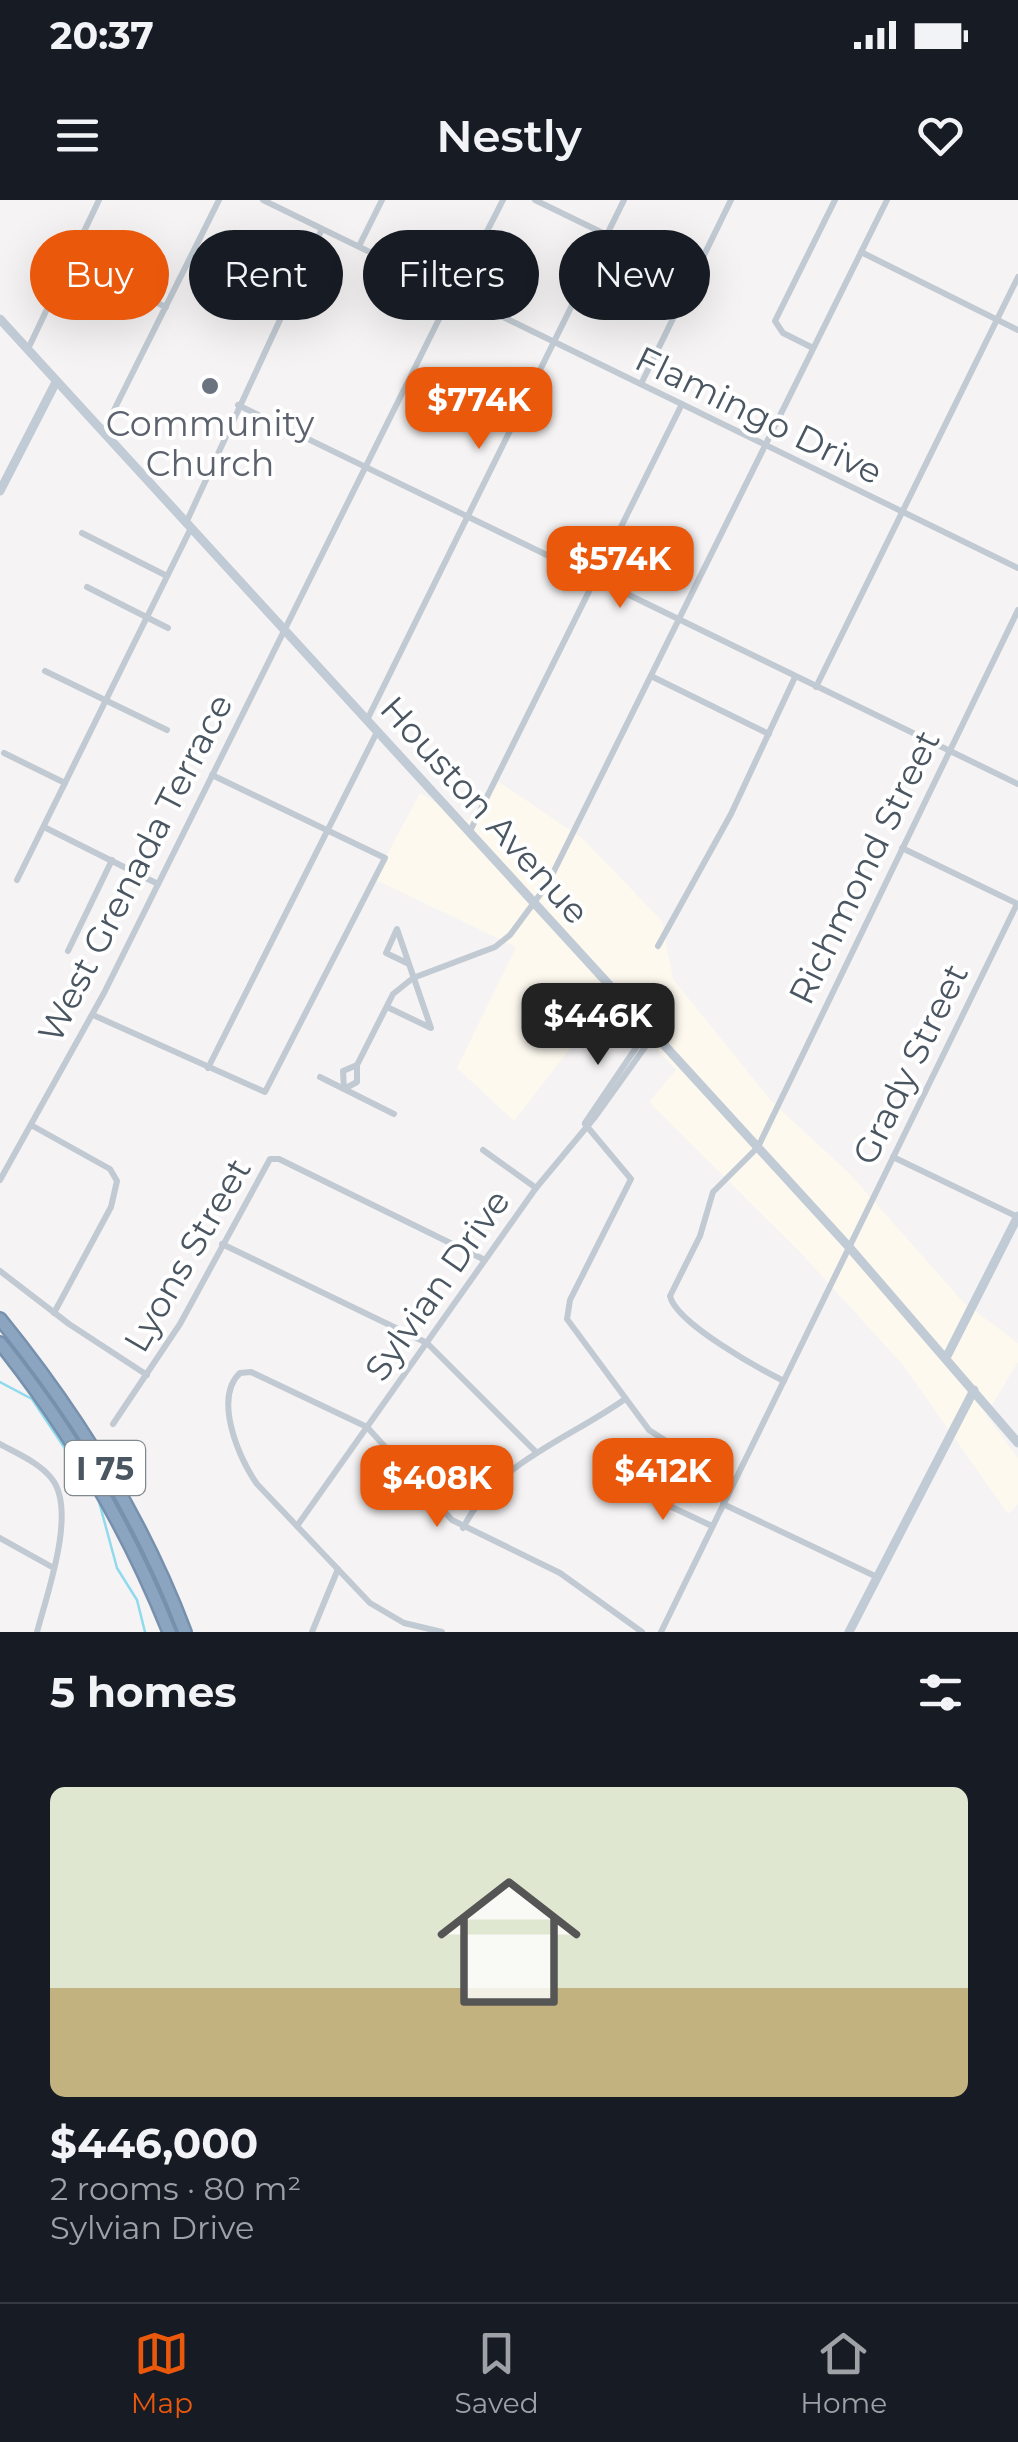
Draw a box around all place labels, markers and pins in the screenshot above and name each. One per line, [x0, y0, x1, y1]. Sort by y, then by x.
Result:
pin: $774K [409, 367, 549, 452]
marker: Community Church [199, 375, 221, 397]
place label: Community Church [106, 402, 314, 485]
pin: $574K [550, 526, 690, 611]
pin: $446K [528, 983, 668, 1068]
pin: $412K [593, 1438, 733, 1523]
pin: $408K [367, 1445, 507, 1530]

